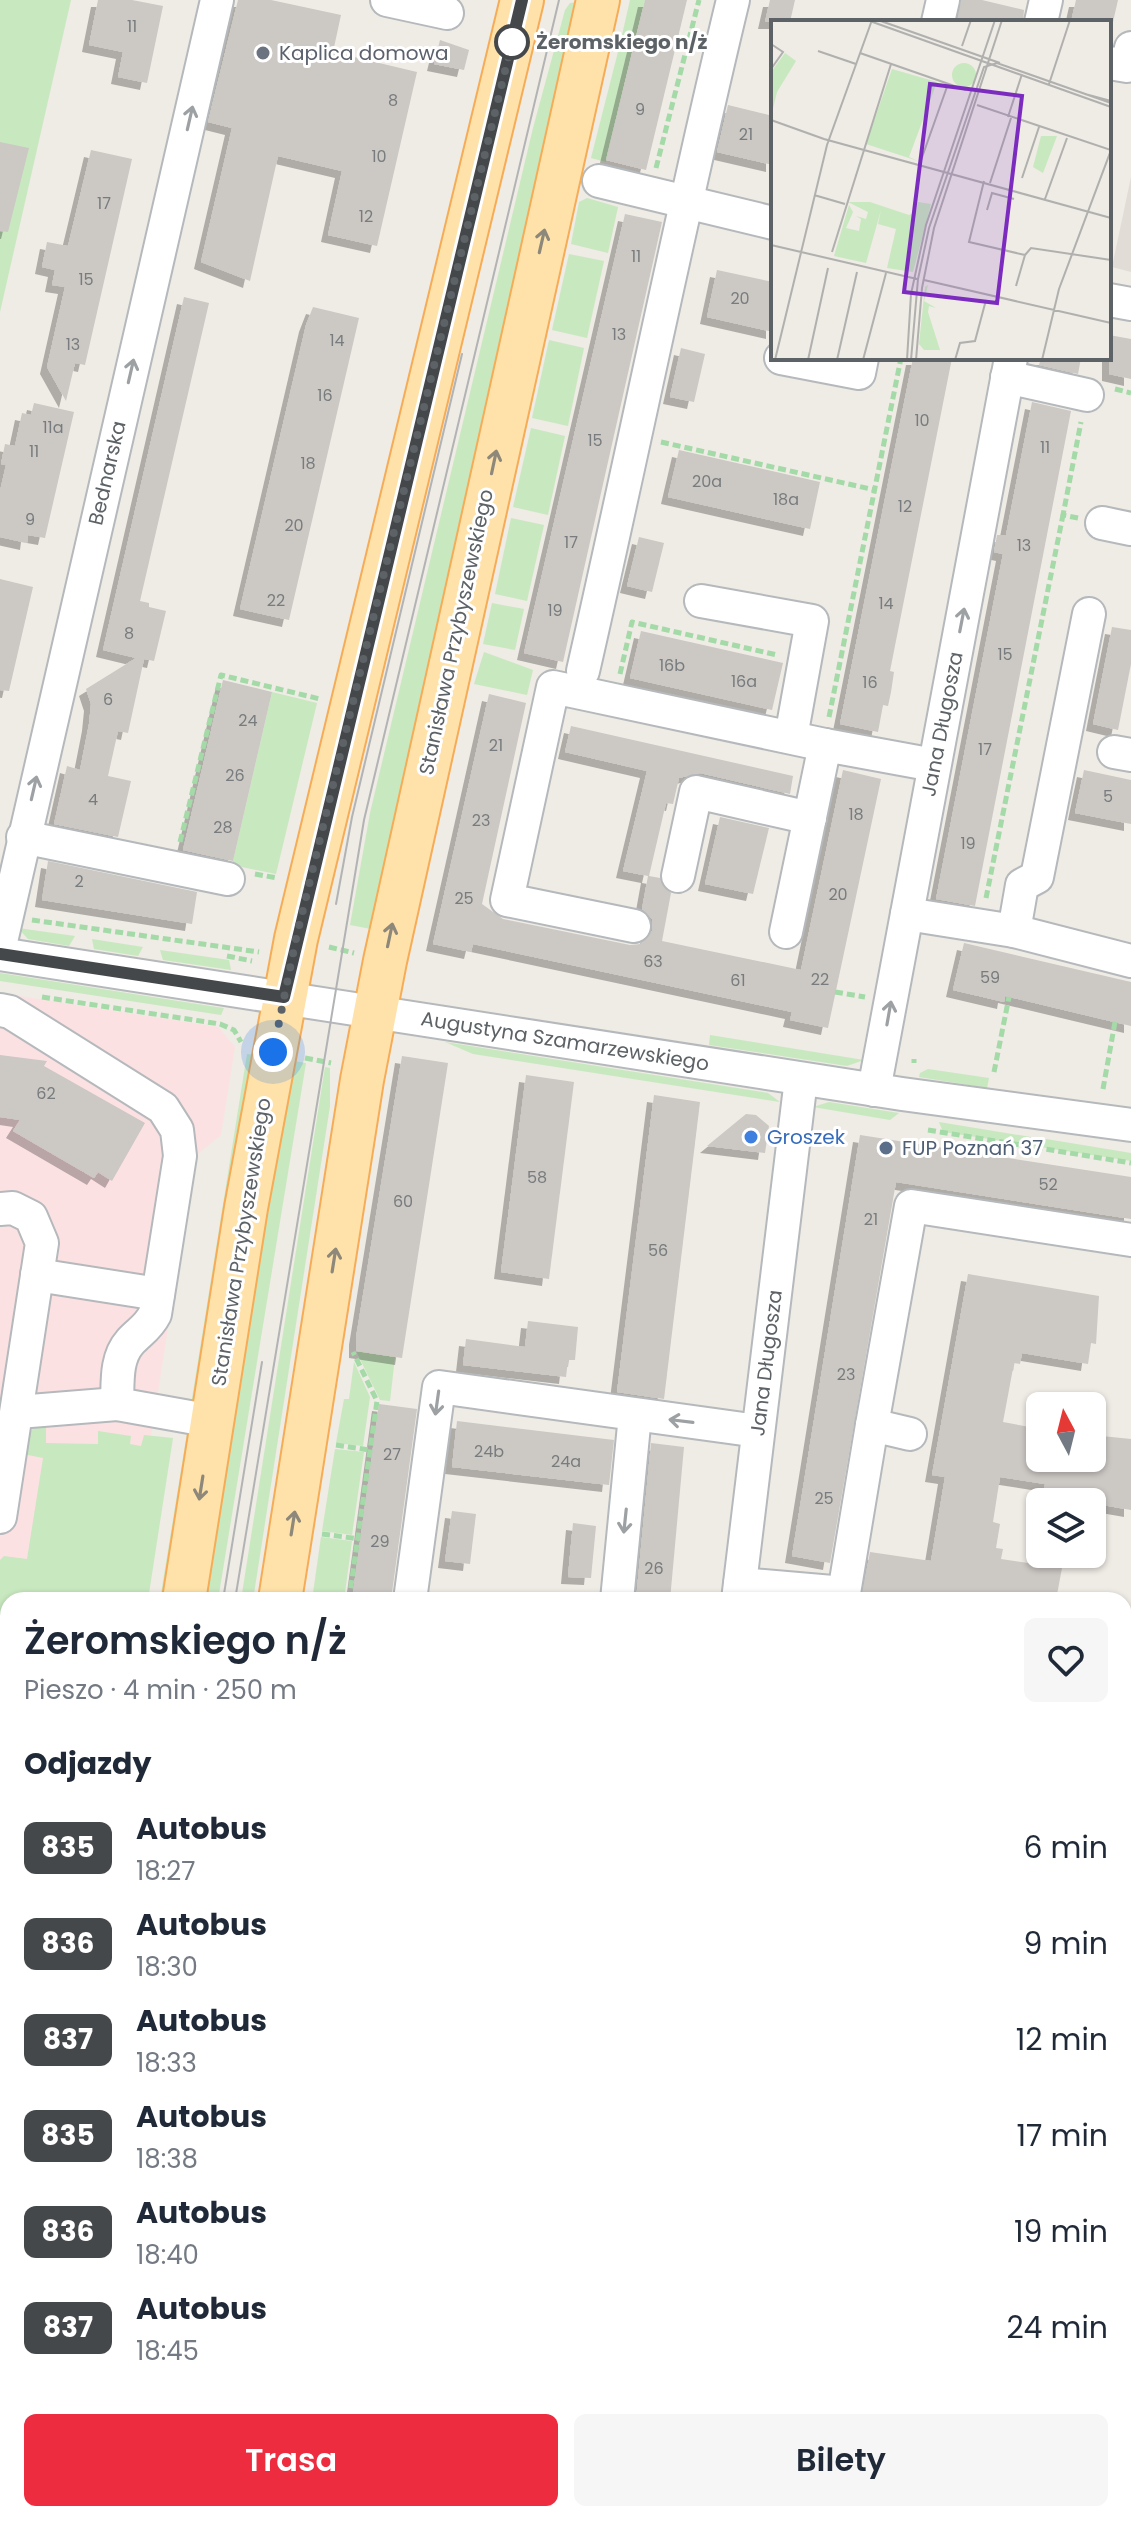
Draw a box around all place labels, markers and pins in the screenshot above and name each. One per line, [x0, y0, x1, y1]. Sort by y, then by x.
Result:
marker: Żeromskiego n/ż [495, 25, 529, 59]
place label: Żeromskiego n/ż [536, 28, 708, 56]
place label: Kaplica domowa [279, 39, 449, 67]
marker: Kaplica domowa [254, 44, 272, 62]
place label: Groszek [767, 1123, 846, 1151]
marker: Groszek [742, 1128, 760, 1146]
place label: FUP Poznań 37 [902, 1134, 1043, 1162]
marker: FUP Poznań 37 [877, 1139, 895, 1157]

